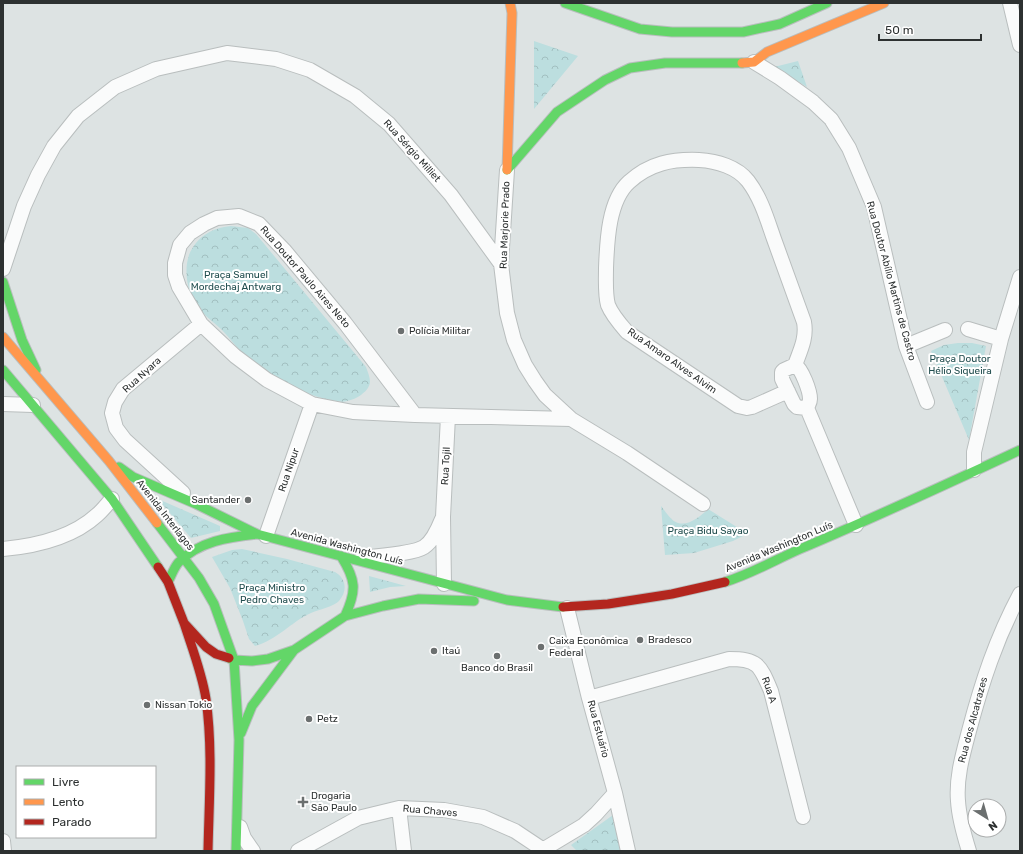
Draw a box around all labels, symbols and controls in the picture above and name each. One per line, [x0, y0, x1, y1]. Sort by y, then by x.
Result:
scale bar [879, 16, 981, 42]
text: 50 m [885, 23, 913, 37]
street label: Rua Sérgio Milliet [381, 117, 443, 185]
street label: Rua Marjorie Prado [497, 181, 513, 269]
street label: Rua Doutor Abílio Martins de Castro [864, 200, 918, 362]
street label: Rua Doutor Paulo Aires Neto [257, 224, 353, 331]
park label: Praça Samuel Mordechaj Antwarg [191, 269, 281, 293]
place label: Polícia Militar [409, 325, 470, 337]
marker: Polícia Militar [396, 326, 406, 336]
street label: Rua Amaro Alves Alvim [625, 326, 719, 396]
park label: Praça Doutor Hélio Siqueira [928, 353, 992, 377]
street label: Rua Nyara [120, 355, 164, 395]
street label: Rua Nipur [276, 446, 302, 494]
street label: Rua Tojil [439, 447, 453, 485]
street label: Avenida Interlagos [134, 477, 196, 553]
place label: Santander [191, 494, 240, 506]
marker: Santander [243, 495, 253, 505]
street label: Avenida Washington Luís [723, 519, 835, 575]
park label: Praça Bidu Sayao [668, 525, 749, 537]
street label: Avenida Washington Luís [290, 526, 404, 568]
park label: Praça Ministro Pedro Chaves [239, 582, 305, 606]
place label: Bradesco [648, 634, 692, 646]
place label: Caixa Econômica Federal [549, 635, 628, 659]
marker: Bradesco [635, 635, 645, 645]
marker: Caixa Econômica Federal [536, 642, 546, 652]
place label: Itaú [442, 645, 460, 657]
marker: Itaú [429, 646, 439, 656]
marker: Banco do Brasil [492, 651, 502, 661]
place label: Banco do Brasil [461, 662, 533, 674]
street label: Rua A [759, 675, 779, 705]
street label: Rua dos Alcatrazes [956, 676, 990, 764]
place label: Nissan Tokio [155, 699, 213, 711]
street label: Rua Estuário [585, 699, 612, 759]
marker: Nissan Tokio [142, 700, 152, 710]
place label: Petz [317, 713, 338, 725]
marker: Petz [304, 714, 314, 724]
legend [16, 766, 156, 838]
text: Livre [52, 775, 80, 789]
place label: Drogaria São Paulo [311, 790, 357, 814]
text: Lento [52, 795, 84, 809]
marker: Drogaria São Paulo [298, 797, 308, 807]
north arrow [967, 798, 1007, 838]
street label: Rua Chaves [402, 803, 458, 819]
text: Parado [52, 815, 91, 829]
text: N [986, 818, 1000, 833]

